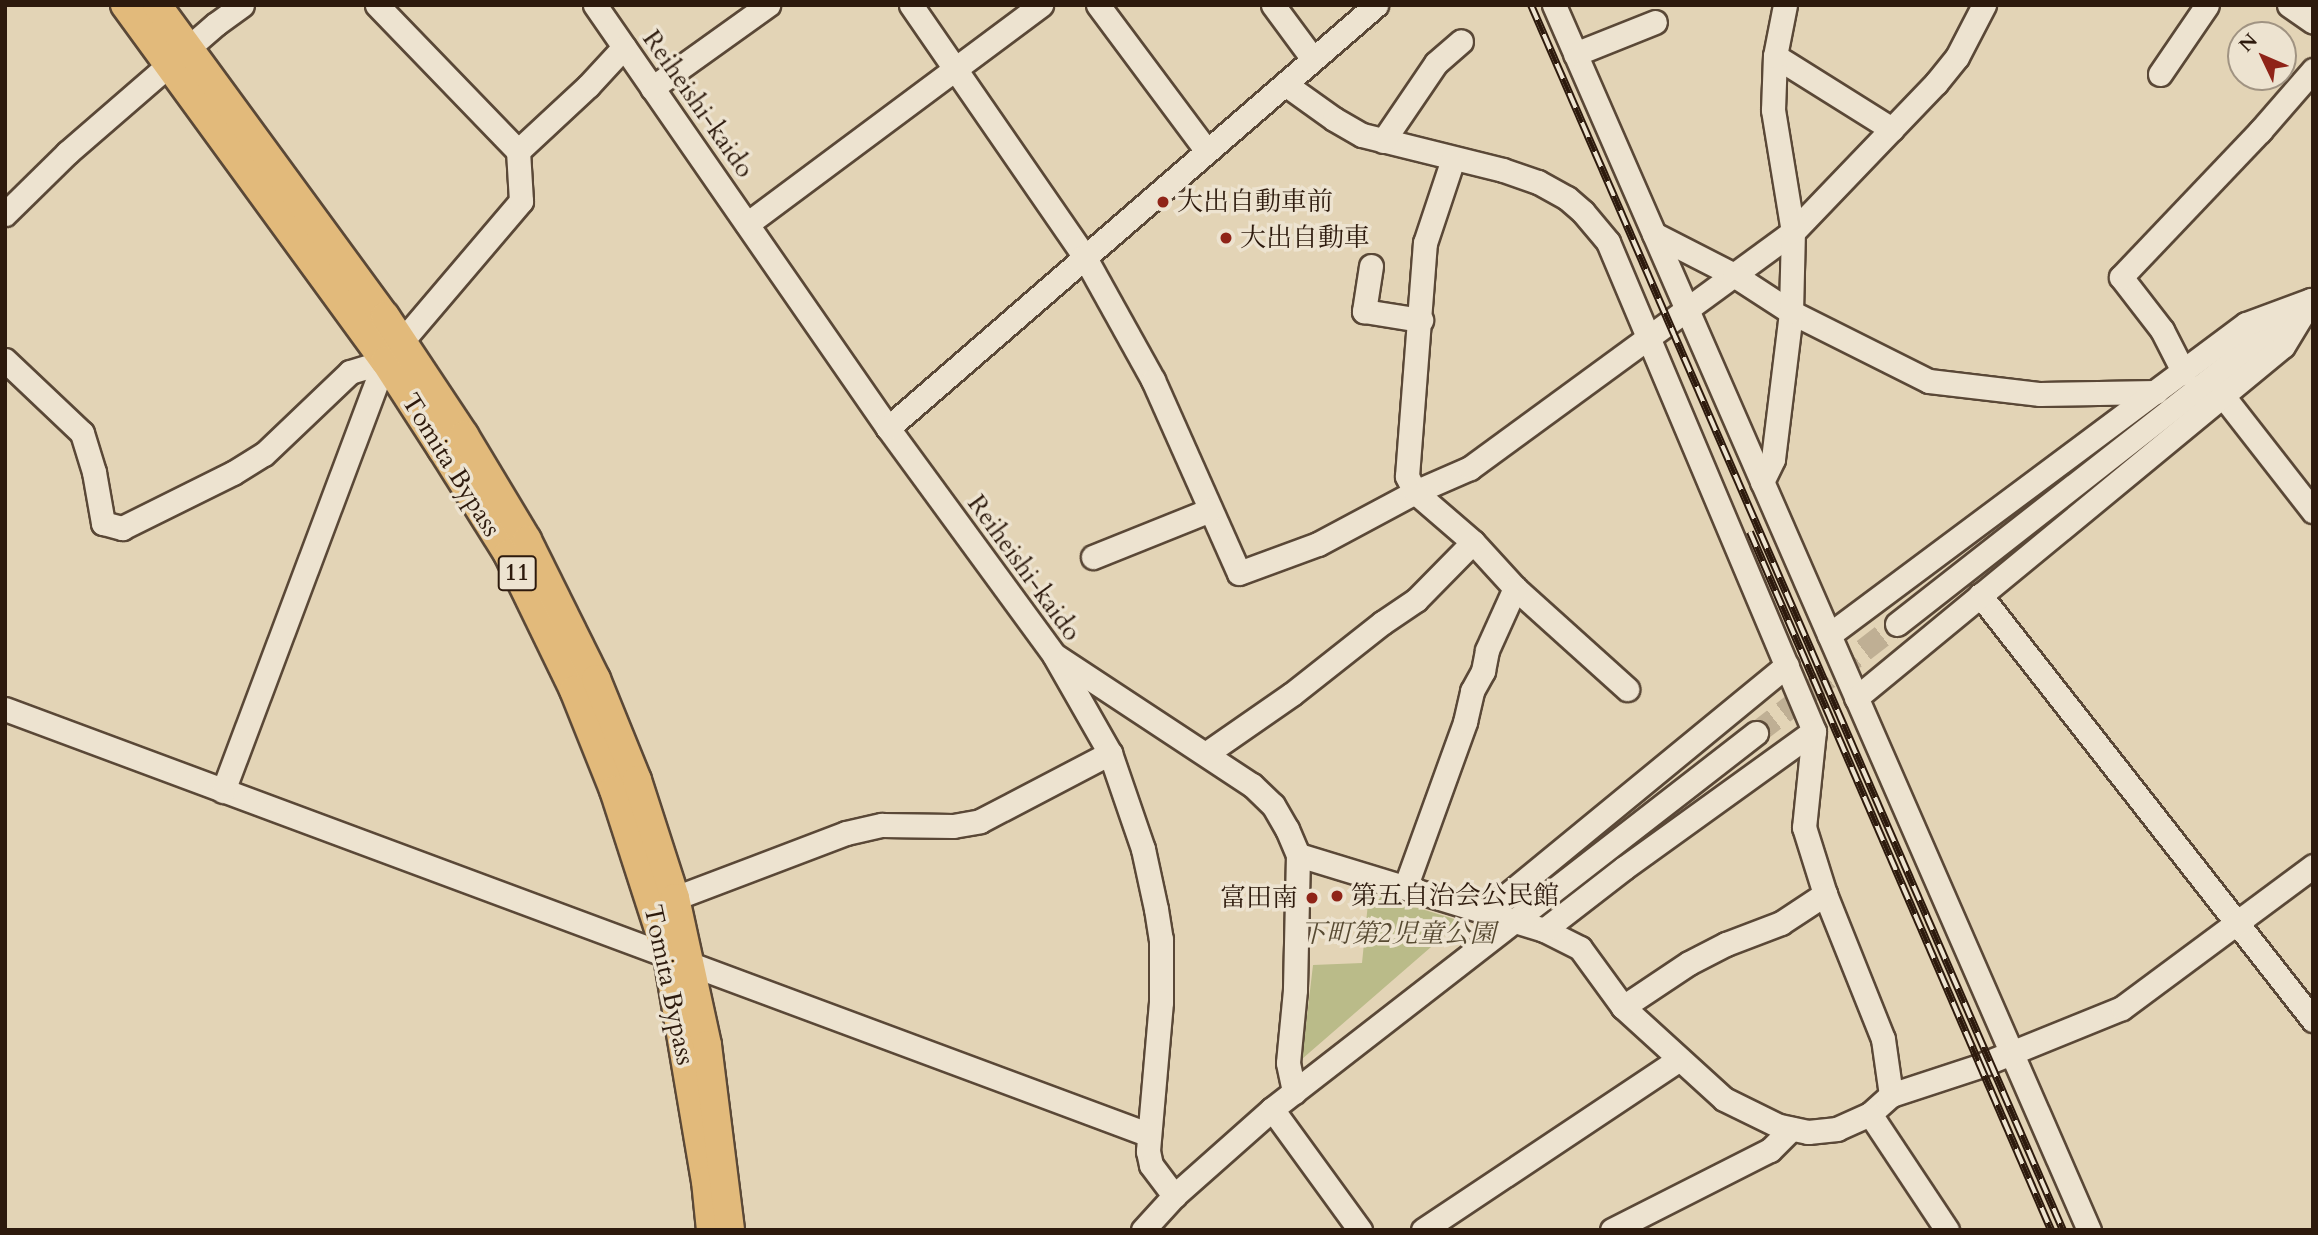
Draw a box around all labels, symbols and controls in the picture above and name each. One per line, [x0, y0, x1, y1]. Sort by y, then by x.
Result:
north arrow [2227, 21, 2297, 91]
street label: Reiheishi-kaido [636, 24, 760, 184]
text: N [2233, 28, 2263, 58]
place label: 大出自動車前 [1177, 186, 1333, 218]
marker: 大出自動車前 [1155, 194, 1171, 210]
place label: 大出自動車 [1240, 222, 1370, 254]
marker: 大出自動車 [1218, 230, 1234, 246]
street label: Tomita Bypass [395, 388, 507, 542]
street label: Reiheishi-kaido [961, 489, 1087, 647]
road number: 11 [496, 552, 538, 594]
place label: 第五自治会公民館 [1351, 880, 1559, 912]
place label: 富田南 [1220, 882, 1298, 914]
marker: 第五自治会公民館 [1329, 888, 1345, 904]
marker: 富田南 [1304, 890, 1320, 906]
street label: Tomita Bypass [637, 902, 701, 1068]
park label: 下町第2児童公園 [1300, 918, 1496, 950]

